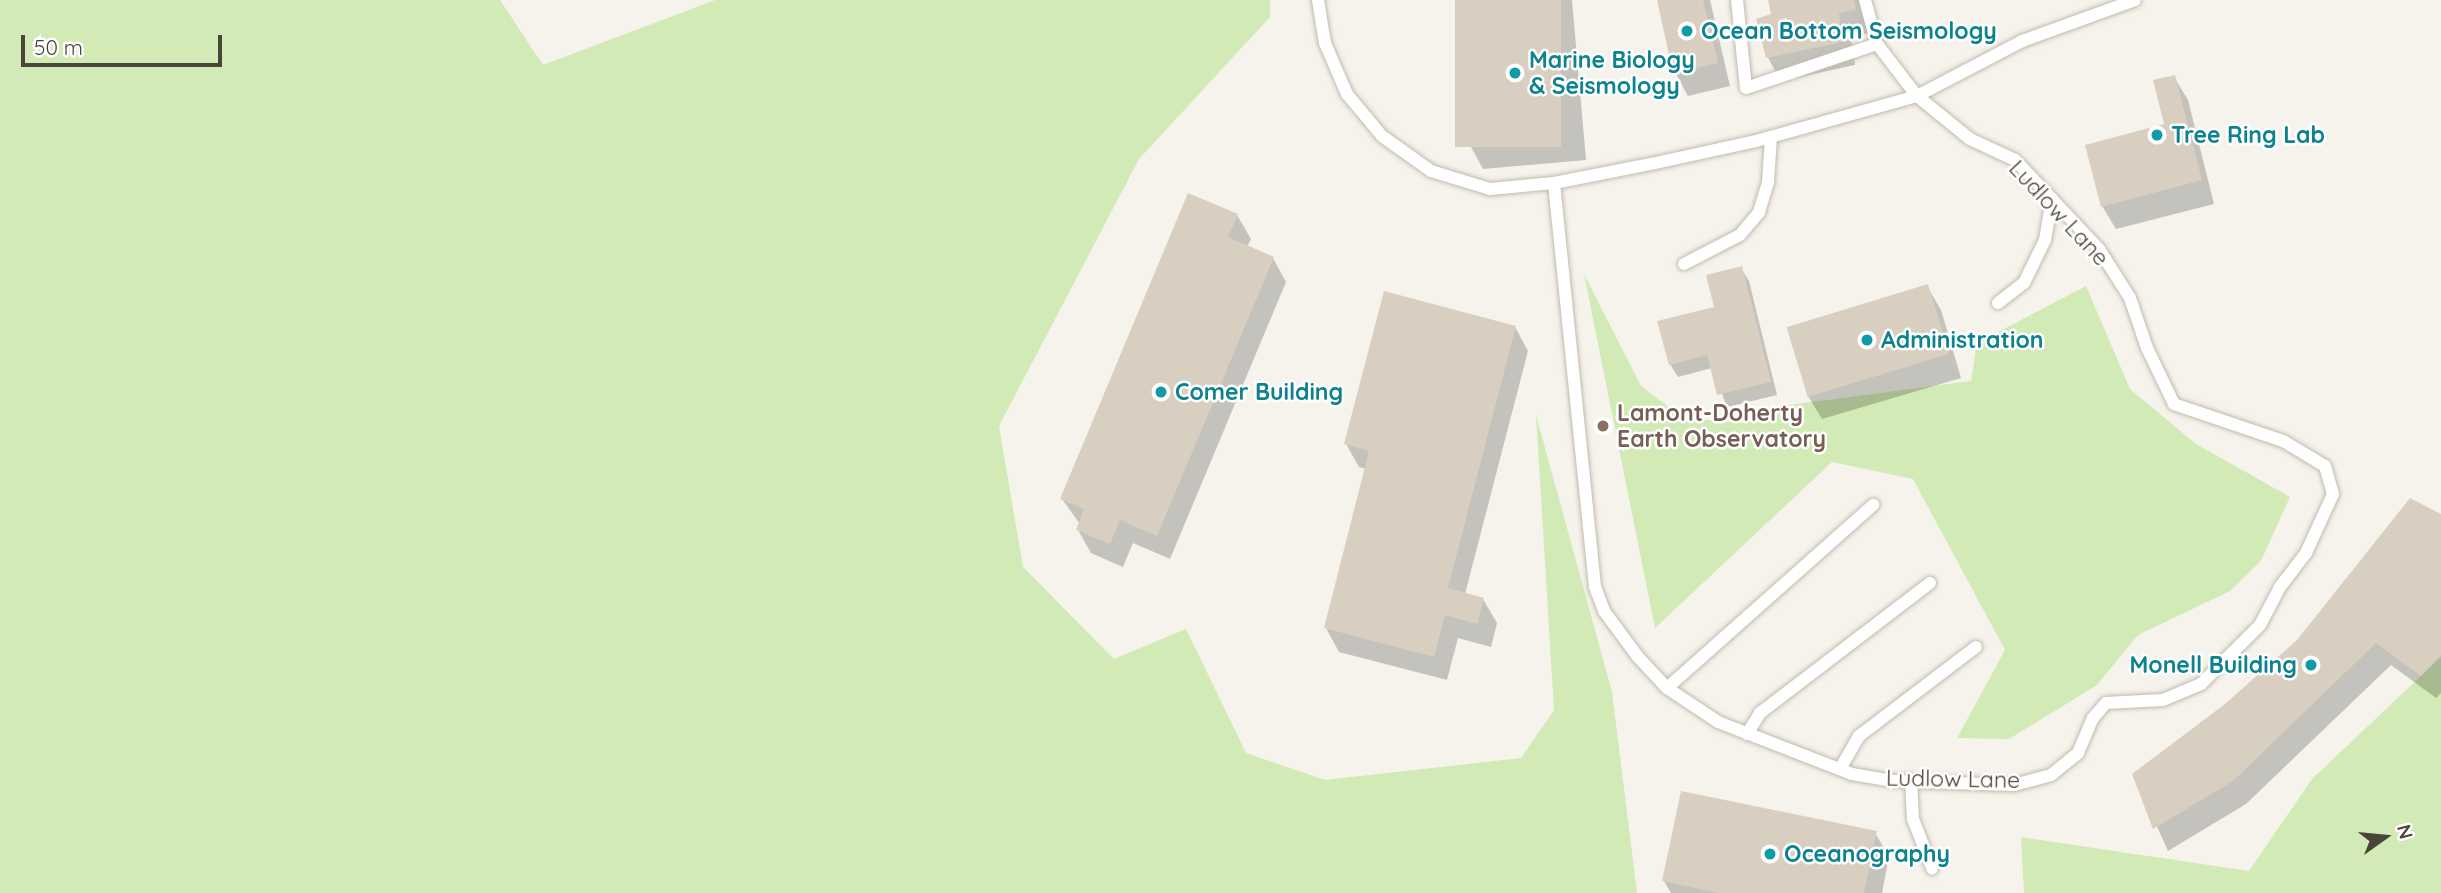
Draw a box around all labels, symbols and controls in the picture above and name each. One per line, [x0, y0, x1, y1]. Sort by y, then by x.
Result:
place label: Ocean Bottom Seismology [1701, 17, 1997, 45]
scale bar [24, 21, 226, 65]
marker: Ocean Bottom Seismology [1679, 23, 1695, 39]
text: 50 m [34, 34, 83, 60]
place label: Marine Biology & Seismology [1529, 46, 1695, 100]
marker: Marine Biology & Seismology [1507, 65, 1523, 81]
place label: Tree Ring Lab [2171, 121, 2325, 149]
marker: Tree Ring Lab [2149, 127, 2165, 143]
street label: Ludlow Lane [2003, 154, 2115, 272]
place label: Administration [1881, 326, 2043, 354]
marker: Administration [1859, 332, 1875, 348]
place label: Comer Building [1175, 378, 1343, 406]
marker: Comer Building [1153, 384, 1169, 400]
place label: Lamont-Doherty Earth Observatory [1617, 399, 1826, 453]
marker: Lamont-Doherty Earth Observatory [1595, 418, 1611, 434]
place label: Monell Building [2129, 651, 2297, 679]
marker: Monell Building [2303, 657, 2319, 673]
street label: Ludlow Lane [1886, 764, 2020, 794]
north arrow [2350, 802, 2420, 872]
text: N [2392, 822, 2419, 841]
place label: Oceanography [1784, 840, 1950, 868]
marker: Oceanography [1762, 846, 1778, 862]

